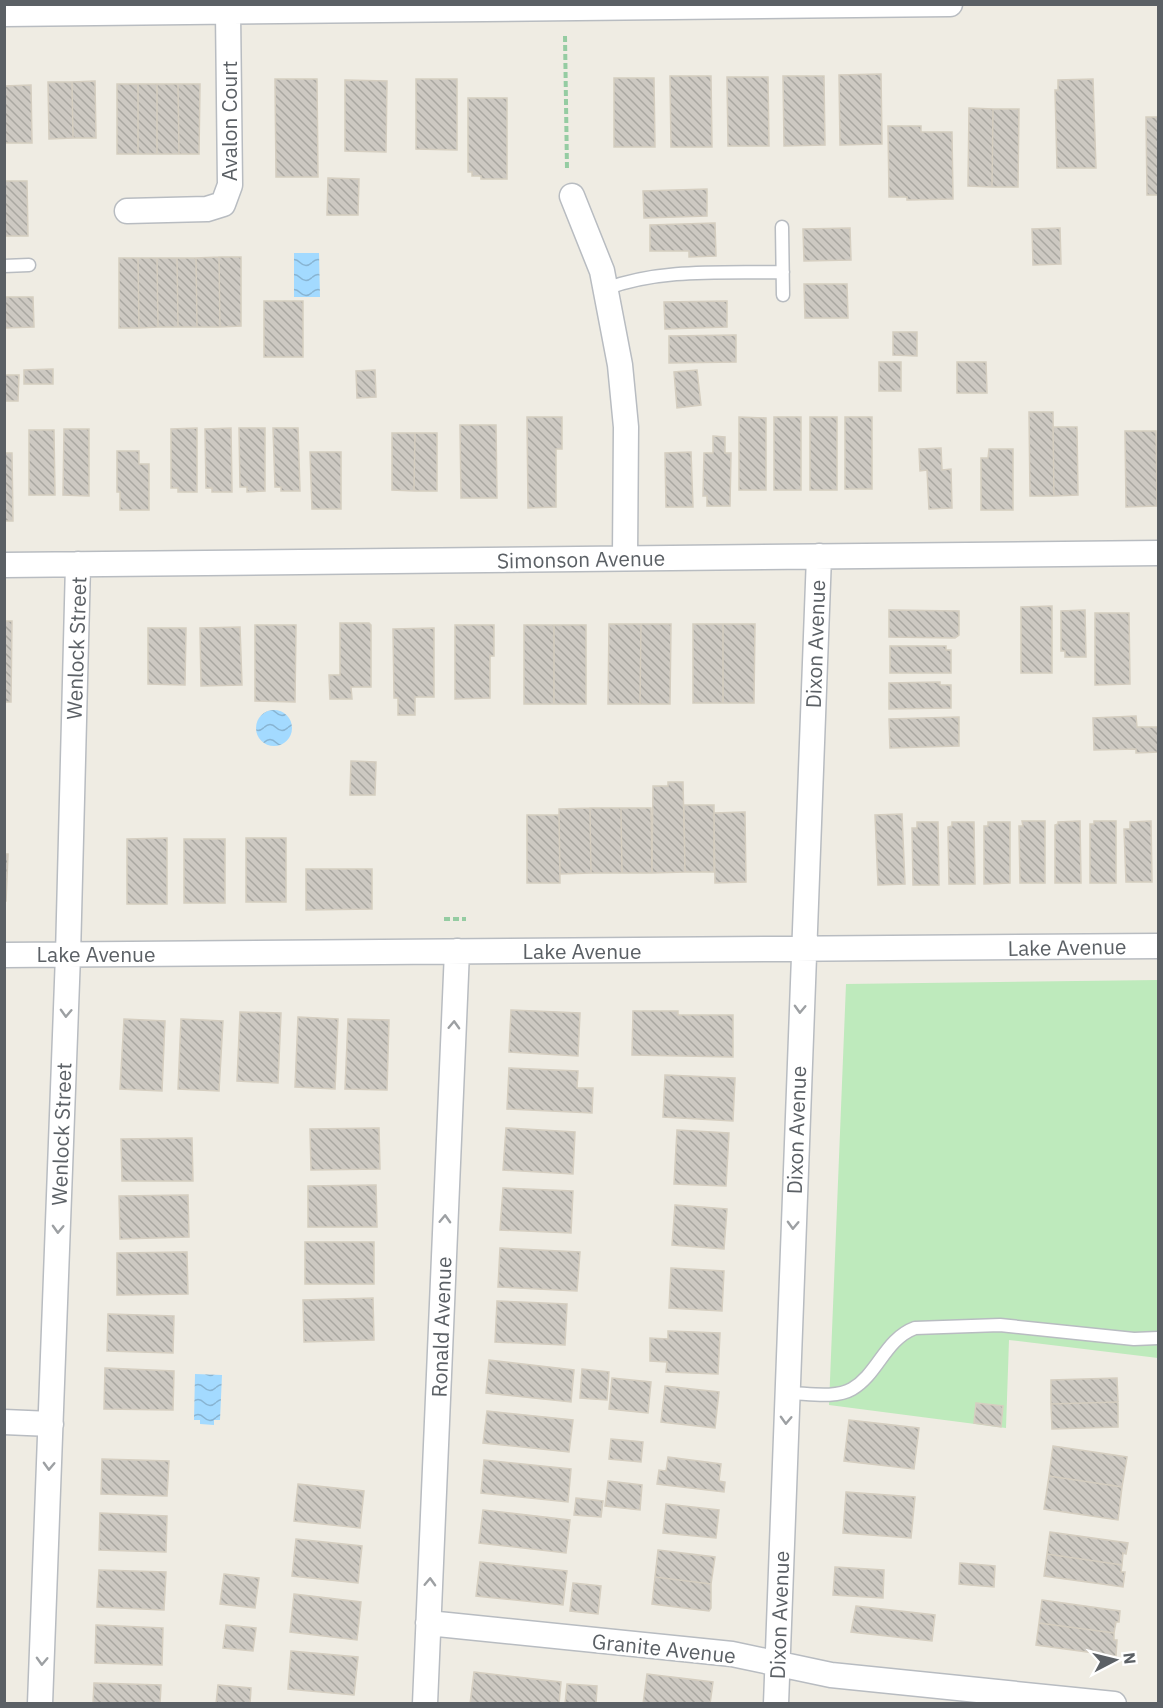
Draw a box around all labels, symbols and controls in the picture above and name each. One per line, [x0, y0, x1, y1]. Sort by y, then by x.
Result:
street label: Avalon Court [215, 61, 243, 181]
street label: Simonson Avenue [497, 544, 665, 574]
street label: Wenlock Street [60, 576, 92, 720]
street label: Dixon Avenue [799, 579, 831, 709]
street label: Lake Avenue [1007, 932, 1127, 962]
street label: Lake Avenue [522, 937, 642, 965]
street label: Lake Avenue [36, 940, 156, 968]
one-way arrow [794, 1005, 807, 1014]
one-way arrow [60, 1009, 72, 1018]
one-way arrow [447, 1020, 460, 1029]
street label: Wenlock Street [45, 1062, 77, 1206]
street label: Dixon Avenue [780, 1065, 812, 1195]
one-way arrow [439, 1215, 452, 1224]
one-way arrow [787, 1220, 799, 1229]
one-way arrow [52, 1225, 64, 1234]
street label: Ronald Avenue [425, 1256, 457, 1398]
one-way arrow [780, 1415, 793, 1424]
one-way arrow [43, 1461, 56, 1470]
street label: Dixon Avenue [763, 1550, 795, 1680]
one-way arrow [423, 1578, 436, 1587]
street label: Granite Avenue [591, 1627, 737, 1669]
north arrow [1085, 1630, 1145, 1690]
text: N [1119, 1651, 1141, 1665]
one-way arrow [35, 1656, 48, 1665]

